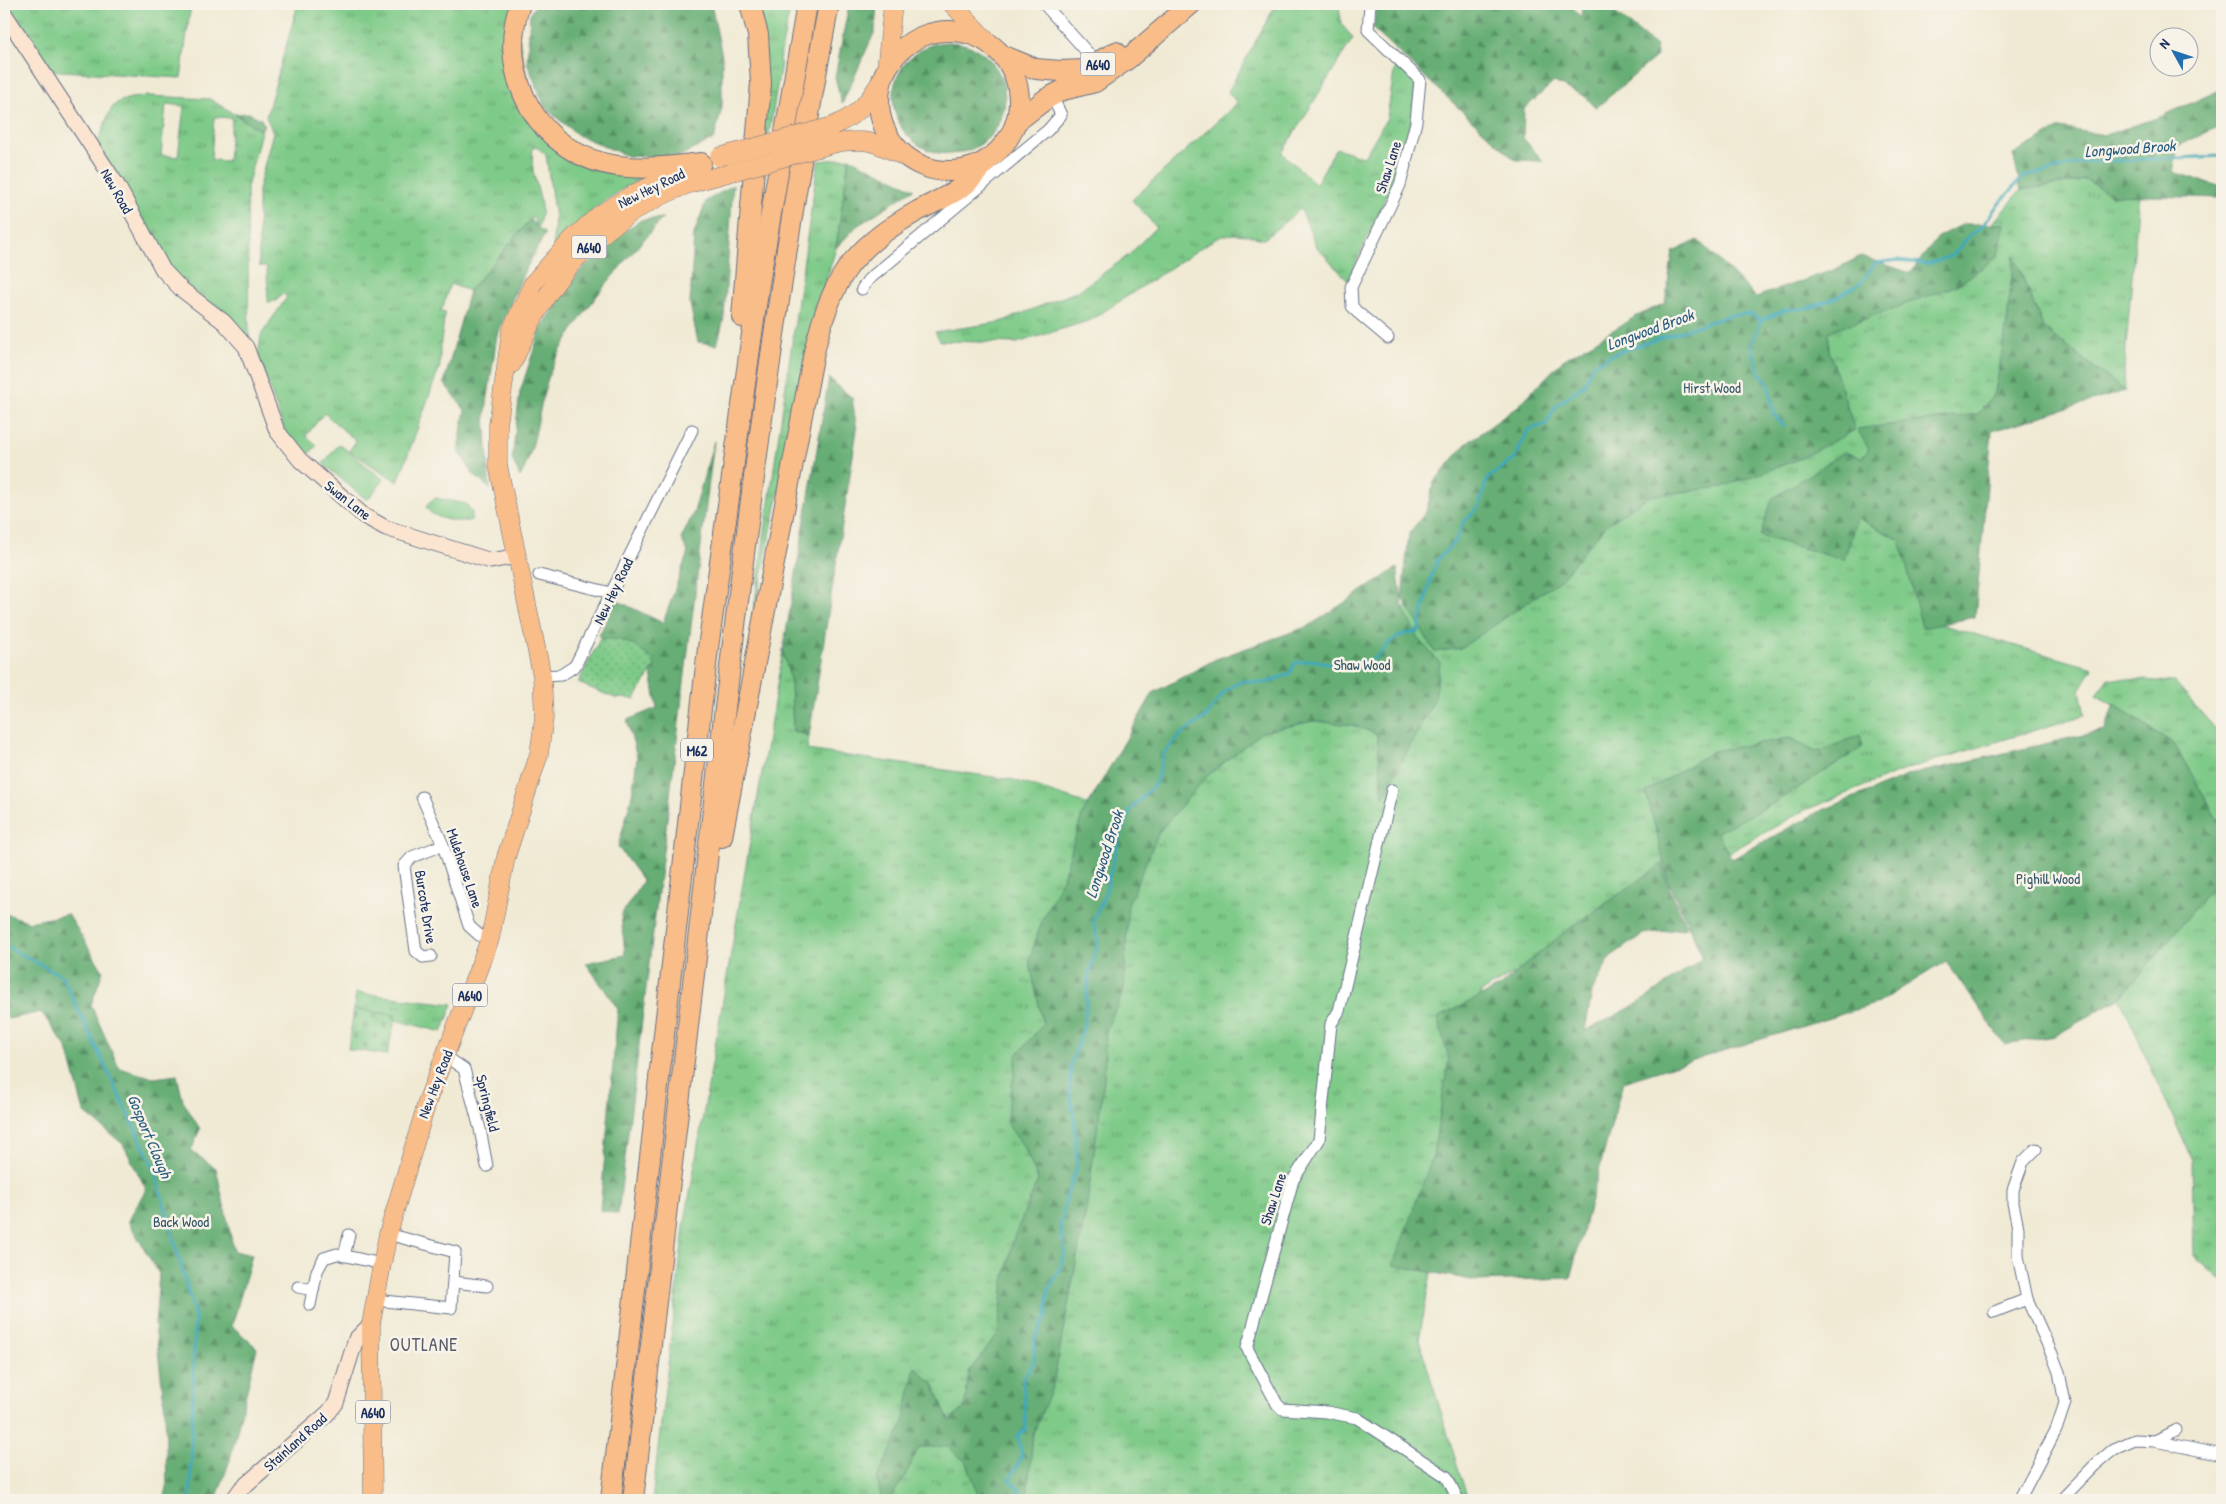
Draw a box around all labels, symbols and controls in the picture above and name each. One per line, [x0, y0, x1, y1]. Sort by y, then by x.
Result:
north arrow [2148, 28, 2198, 78]
text: N [2154, 34, 2174, 52]
road number: A640 [1080, 52, 1116, 76]
water label: Longwood Brook [2084, 134, 2177, 162]
street label: Shaw Lane [1370, 138, 1406, 196]
street label: New Hey Road [614, 163, 688, 213]
street label: New Road [96, 165, 138, 218]
road number: A640 [572, 236, 606, 258]
water label: Longwood Brook [1604, 303, 1698, 355]
park label: Hirst Wood [1683, 377, 1741, 398]
street label: Swan Lane [320, 475, 376, 525]
street label: New Hey Road [588, 554, 638, 628]
park label: Shaw Wood [1334, 654, 1390, 675]
road number: M62 [681, 738, 713, 762]
water label: Longwood Brook [1080, 806, 1129, 901]
street label: Mulehouse Lane [442, 826, 488, 911]
park label: Pighill Wood [2016, 868, 2080, 889]
street label: Burcote Drive [410, 869, 442, 945]
road number: A640 [452, 984, 488, 1006]
street label: New Hey Road [412, 1047, 458, 1121]
street label: Springfield [471, 1072, 505, 1134]
water label: Gosport Clough [123, 1091, 178, 1182]
street label: Shaw Lane [1255, 1170, 1291, 1228]
park label: Back Wood [153, 1211, 209, 1232]
district label: OUTLANE [390, 1332, 458, 1357]
road number: A640 [356, 1400, 390, 1424]
street label: Stainland Road [259, 1408, 331, 1476]

